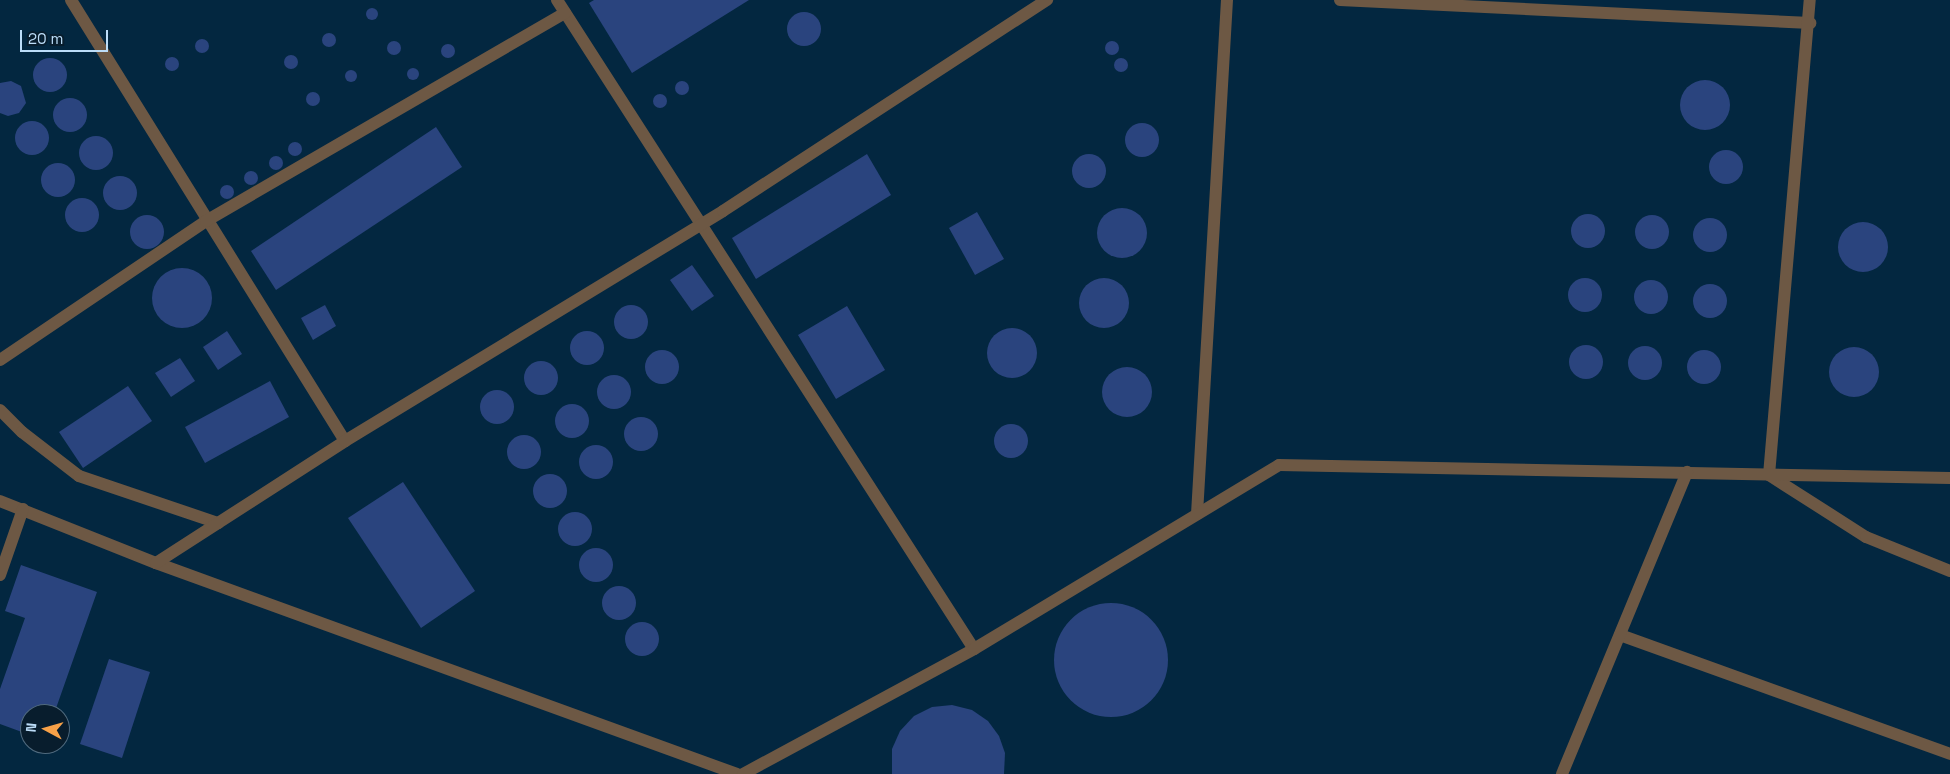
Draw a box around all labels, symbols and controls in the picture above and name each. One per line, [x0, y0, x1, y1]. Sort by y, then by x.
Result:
scale bar [22, 20, 110, 52]
text: 20 m [28, 29, 63, 48]
north arrow [20, 704, 70, 754]
text: N [22, 722, 41, 733]

